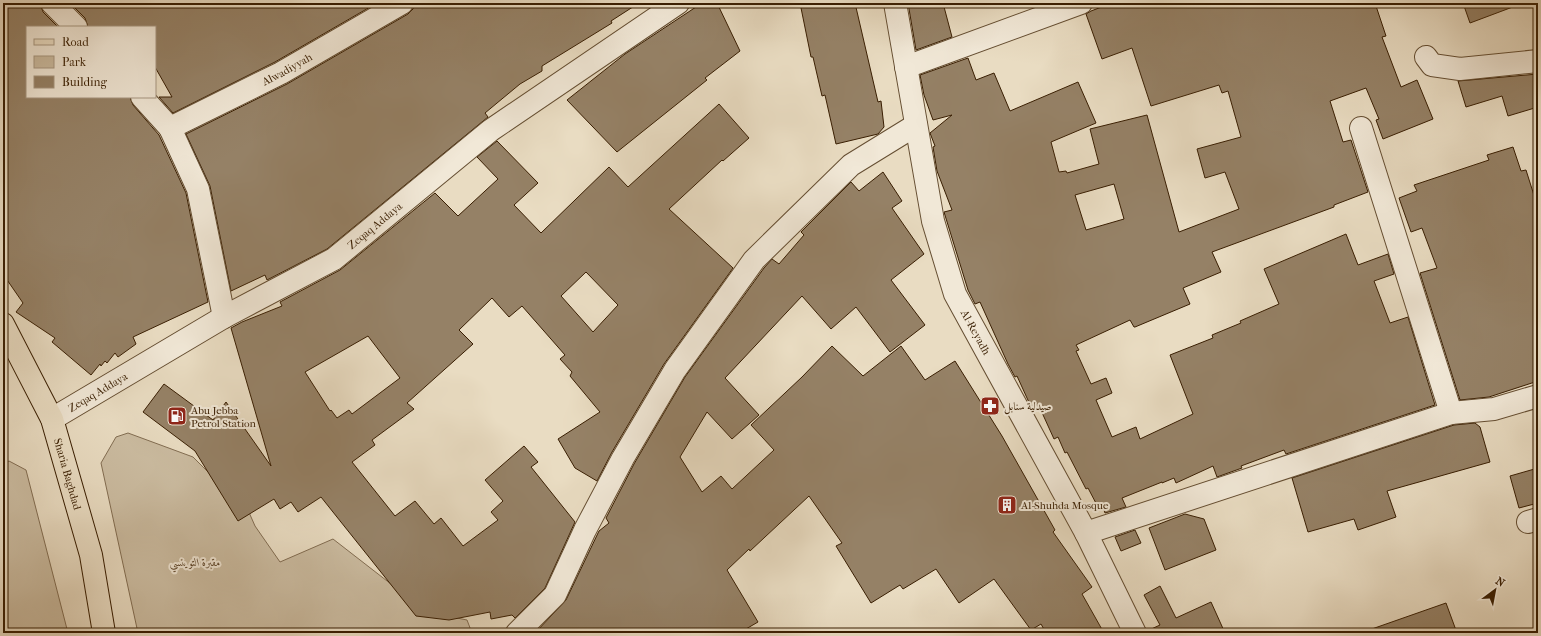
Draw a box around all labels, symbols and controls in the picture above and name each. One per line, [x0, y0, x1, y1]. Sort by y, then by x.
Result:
legend [26, 26, 156, 98]
text: Road [62, 35, 89, 49]
street label: Alwadiyyah [259, 50, 315, 88]
text: Park [62, 55, 87, 69]
text: Building [62, 75, 107, 89]
street label: Zeqaq Addaya [345, 199, 405, 252]
street label: Al-Reyadh [958, 307, 994, 358]
street label: Zeqaq Addaya [66, 369, 130, 415]
pharmacy icon: صيدلية سنابل [979, 395, 1001, 417]
place label: صيدلية سنابل [1004, 400, 1052, 415]
place label: Abu Jebba Petrol Station [190, 404, 257, 430]
fuel station icon: Abu Jebba Petrol Station [166, 405, 188, 427]
street label: Sharia Baghdad [51, 437, 84, 512]
building icon: Al-Shuhda Mosque [996, 494, 1018, 516]
place label: Al-Shuhda Mosque [1020, 499, 1109, 512]
park label: مقبرة التوينسي [170, 556, 221, 573]
north arrow [1475, 570, 1515, 610]
text: N [1493, 574, 1508, 590]

